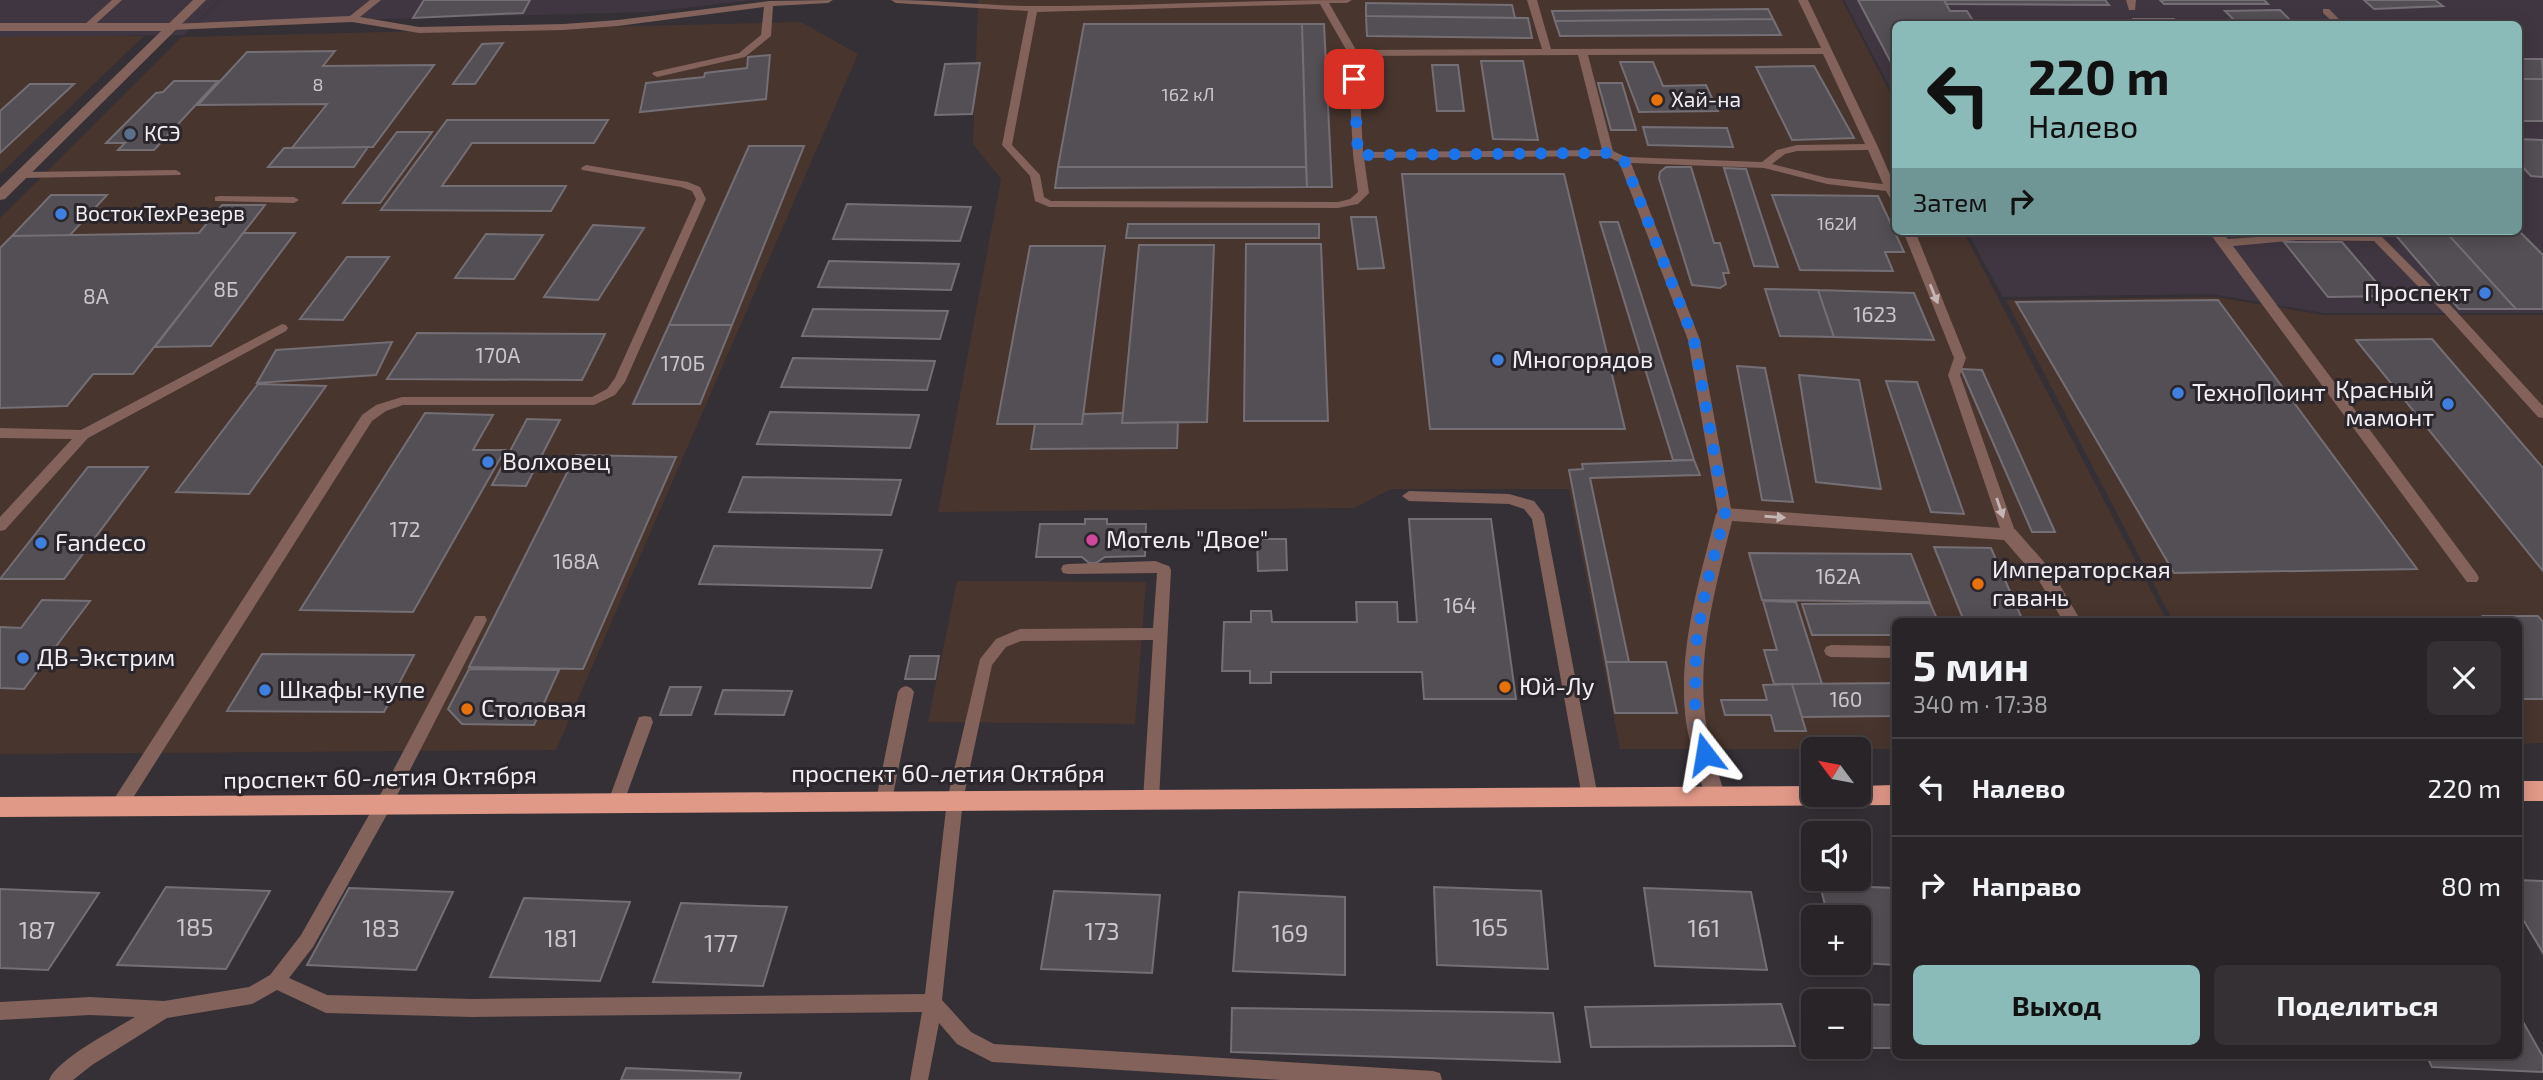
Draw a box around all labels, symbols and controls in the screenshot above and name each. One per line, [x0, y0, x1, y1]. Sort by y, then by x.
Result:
text: 220 m [2028, 46, 2170, 105]
pin [1324, 49, 1384, 109]
icon: left [1913, 49, 2004, 140]
icon: arrive [1335, 60, 1373, 98]
house number: 8 [313, 73, 323, 95]
house number: 162 кЛ [1162, 83, 1214, 105]
place label: Хай-на [1671, 86, 1741, 111]
marker: Хай-на [1649, 92, 1665, 108]
text: Налево [2028, 106, 2138, 144]
place label: КСЭ [144, 120, 181, 145]
marker: КСЭ [122, 126, 138, 142]
icon: right [2002, 182, 2040, 220]
text: Затем [1913, 186, 1988, 217]
place label: ВостокТехРезерв [75, 200, 245, 225]
marker: ВостокТехРезерв [53, 206, 69, 222]
house number: 162И [1817, 212, 1857, 234]
house number: 8Б [213, 276, 239, 301]
place label: Проспект [2364, 277, 2471, 306]
house number: 8А [83, 283, 109, 308]
one-way arrow [1929, 284, 1940, 305]
marker: Проспект [2477, 285, 2493, 301]
house number: 162З [1853, 301, 1897, 326]
house number: 170А [476, 342, 520, 367]
place label: Многорядов [1512, 344, 1653, 373]
house number: 170Б [661, 350, 705, 375]
marker: Многорядов [1490, 352, 1506, 368]
place label: Красный мамонт [2335, 374, 2434, 431]
place label: ТехноПоинт [2192, 377, 2326, 406]
marker: ТехноПоинт [2170, 385, 2186, 401]
marker: Красный мамонт [2440, 396, 2456, 412]
place label: Волховец [502, 446, 611, 475]
marker: Волховец [480, 454, 496, 470]
one-way arrow [1995, 498, 2006, 519]
one-way arrow [1764, 512, 1786, 523]
house number: 172 [390, 516, 420, 541]
place label: Мотель "Двое" [1106, 524, 1268, 553]
place label: Fandeco [55, 527, 146, 556]
marker: Мотель "Двое" [1084, 532, 1100, 548]
marker: Fandeco [33, 535, 49, 551]
house number: 168А [553, 548, 599, 573]
place label: Императорская гавань [1992, 554, 2171, 611]
house number: 162А [1815, 563, 1861, 588]
marker: Императорская гавань [1970, 576, 1986, 592]
house number: 164 [1443, 592, 1477, 617]
text: 5 мин [1913, 639, 2029, 689]
button: close [2427, 641, 2501, 715]
place label: ДВ-Экстрим [37, 642, 175, 671]
marker: ДВ-Экстрим [15, 650, 31, 666]
place label: Юй-Лу [1519, 671, 1595, 701]
place label: Шкафы-купе [279, 674, 425, 704]
marker: Юй-Лу [1497, 679, 1513, 695]
marker: Шкафы-купе [257, 682, 273, 698]
house number: 160 [1829, 686, 1863, 711]
text: 340 m · 17:38 [1913, 690, 2048, 718]
place label: Столовая [481, 693, 587, 722]
marker: Столовая [459, 701, 475, 717]
position arrow [1668, 717, 1742, 791]
north arrow [1801, 737, 1871, 807]
map controls [1801, 737, 1871, 1059]
street label: проспект 60-летия Октября [791, 758, 1105, 787]
street label: проспект 60-летия Октября [223, 759, 537, 794]
icon: left [1913, 768, 1951, 806]
text: Налево [1972, 772, 2065, 803]
text: 220 m [2428, 772, 2501, 803]
button: sound [1801, 821, 1871, 891]
icon: right [1913, 866, 1951, 904]
text: Направо [1972, 870, 2081, 901]
text: 80 m [2441, 870, 2501, 901]
button: + [1801, 905, 1871, 975]
house number: 185 [177, 912, 213, 941]
house number: 165 [1472, 912, 1508, 941]
house number: 183 [362, 913, 400, 942]
house number: 161 [1688, 913, 1720, 942]
house number: 187 [19, 915, 55, 944]
house number: 173 [1084, 916, 1120, 945]
house number: 169 [1271, 918, 1309, 947]
house number: 181 [544, 923, 578, 952]
house number: 177 [704, 928, 738, 957]
button: Выход [1913, 965, 2200, 1045]
button: Поделиться [2214, 965, 2501, 1045]
button: − [1801, 989, 1871, 1059]

